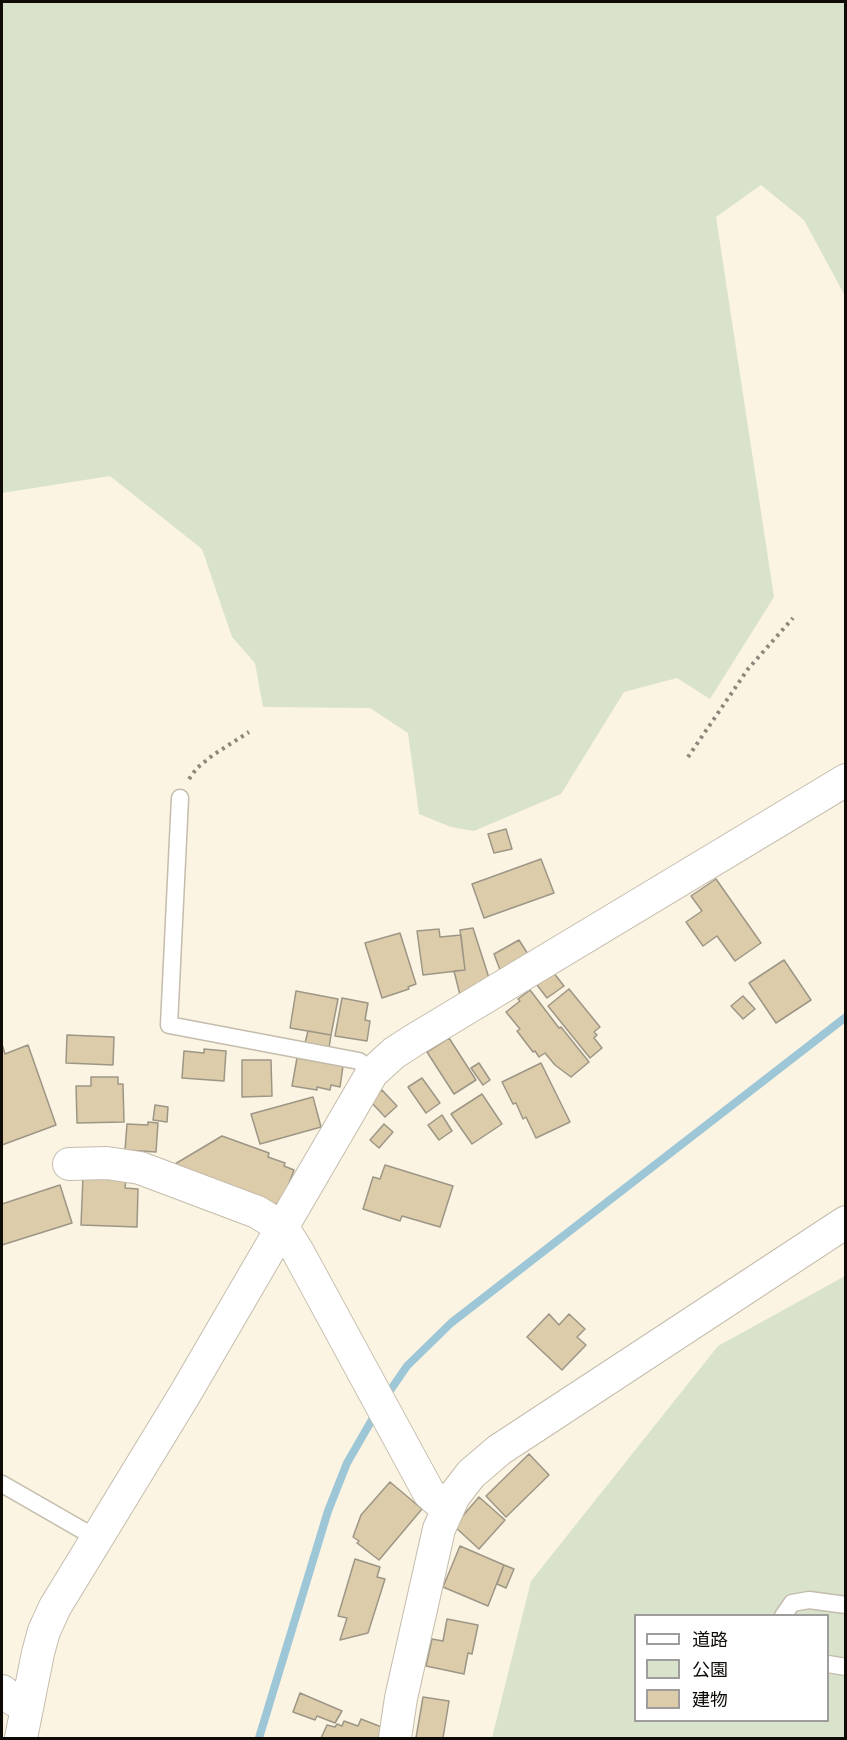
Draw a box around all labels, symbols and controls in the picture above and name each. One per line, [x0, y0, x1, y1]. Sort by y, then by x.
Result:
legend [634, 1614, 829, 1722]
text: 道路 [692, 1627, 728, 1652]
text: 公園 [692, 1657, 728, 1682]
text: 建物 [692, 1687, 728, 1712]

